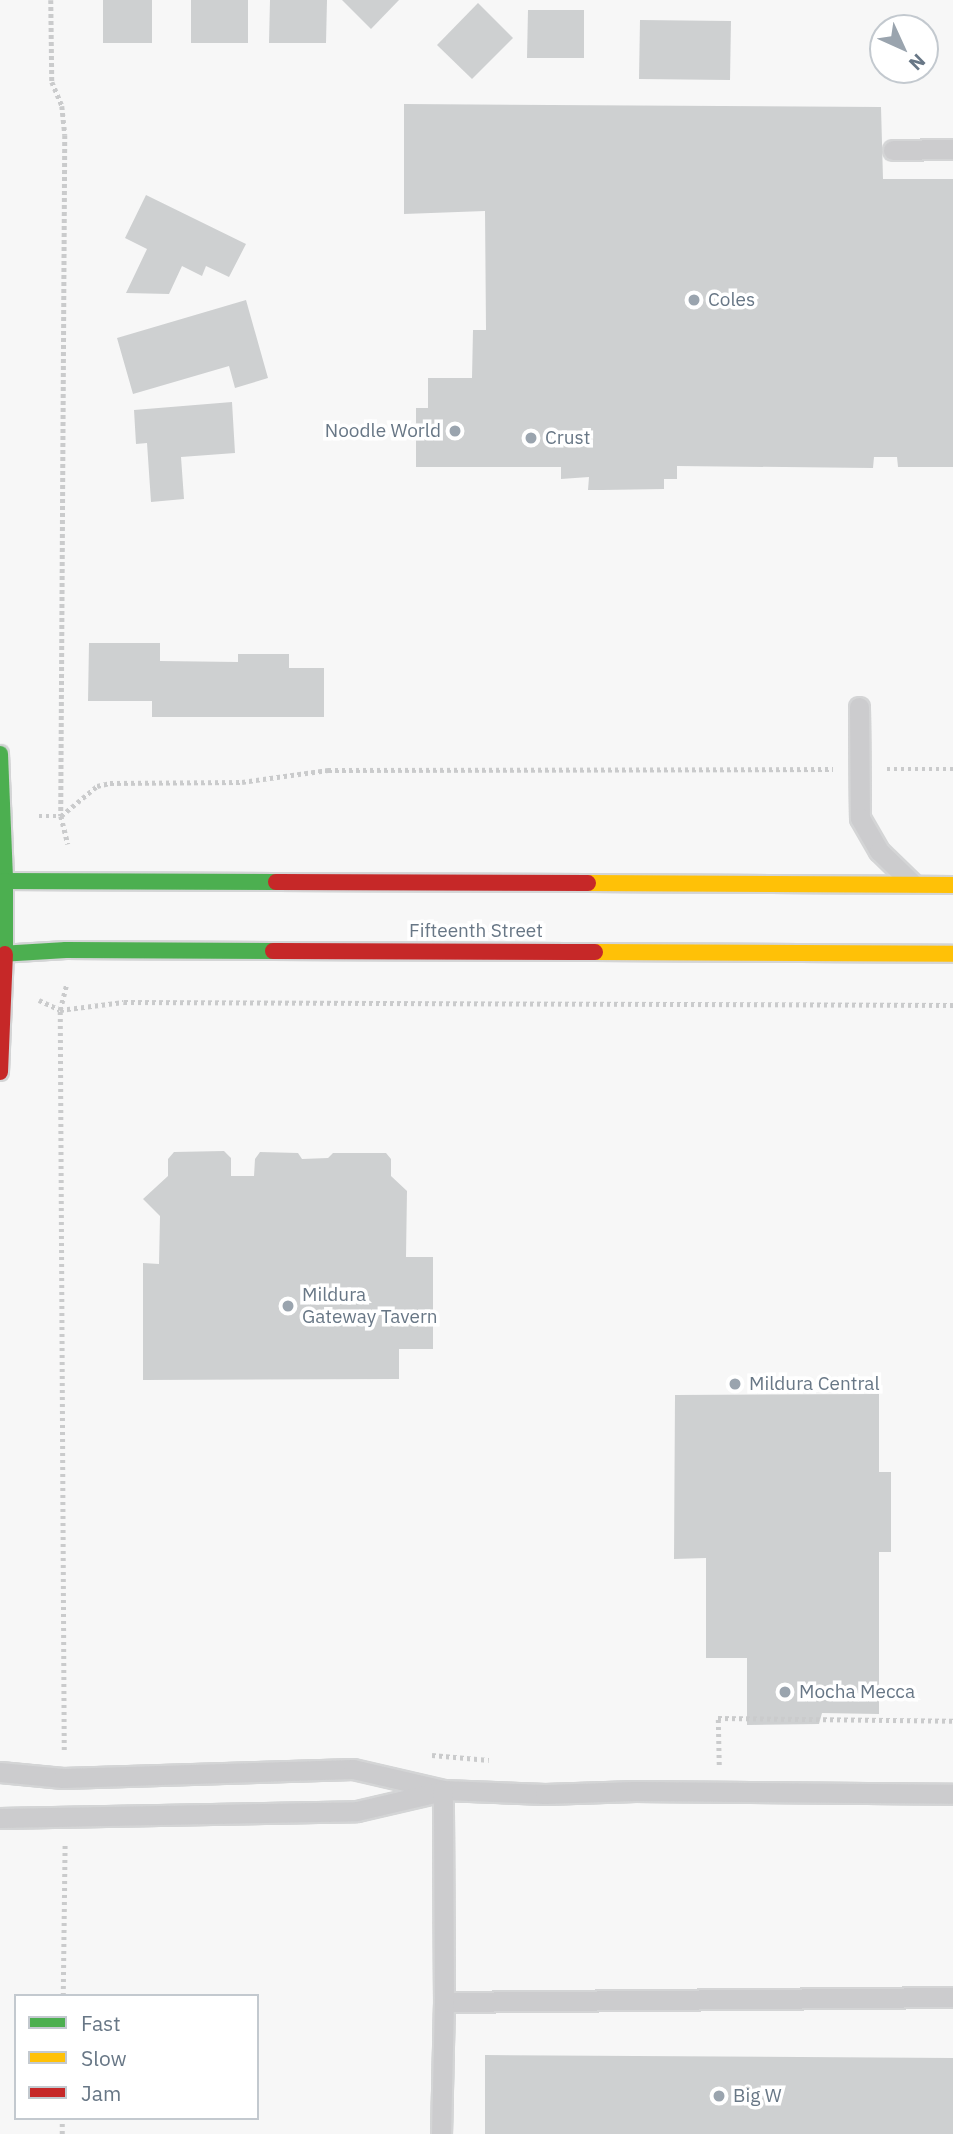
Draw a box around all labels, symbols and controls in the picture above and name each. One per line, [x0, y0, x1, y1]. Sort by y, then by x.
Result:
north arrow [869, 14, 939, 84]
text: N [904, 49, 931, 76]
place label: Coles [708, 289, 755, 311]
marker: Coles [686, 292, 702, 308]
place label: Noodle World [325, 420, 441, 442]
marker: Noodle World [447, 423, 463, 439]
place label: Crust [545, 427, 590, 449]
marker: Crust [523, 430, 539, 446]
street label: Fifteenth Street [409, 920, 543, 942]
place label: Mildura Gateway Tavern [302, 1284, 438, 1328]
marker: Mildura Gateway Tavern [280, 1298, 296, 1314]
place label: Mildura Central [749, 1373, 880, 1395]
marker: Mildura Central [727, 1376, 743, 1392]
place label: Mocha Mecca [799, 1681, 915, 1703]
marker: Mocha Mecca [777, 1684, 793, 1700]
legend [14, 1994, 259, 2120]
text: Fast [81, 2009, 121, 2037]
text: Slow [81, 2044, 127, 2072]
text: Jam [81, 2079, 121, 2107]
place label: Big W [733, 2085, 782, 2107]
marker: Big W [711, 2088, 727, 2104]

